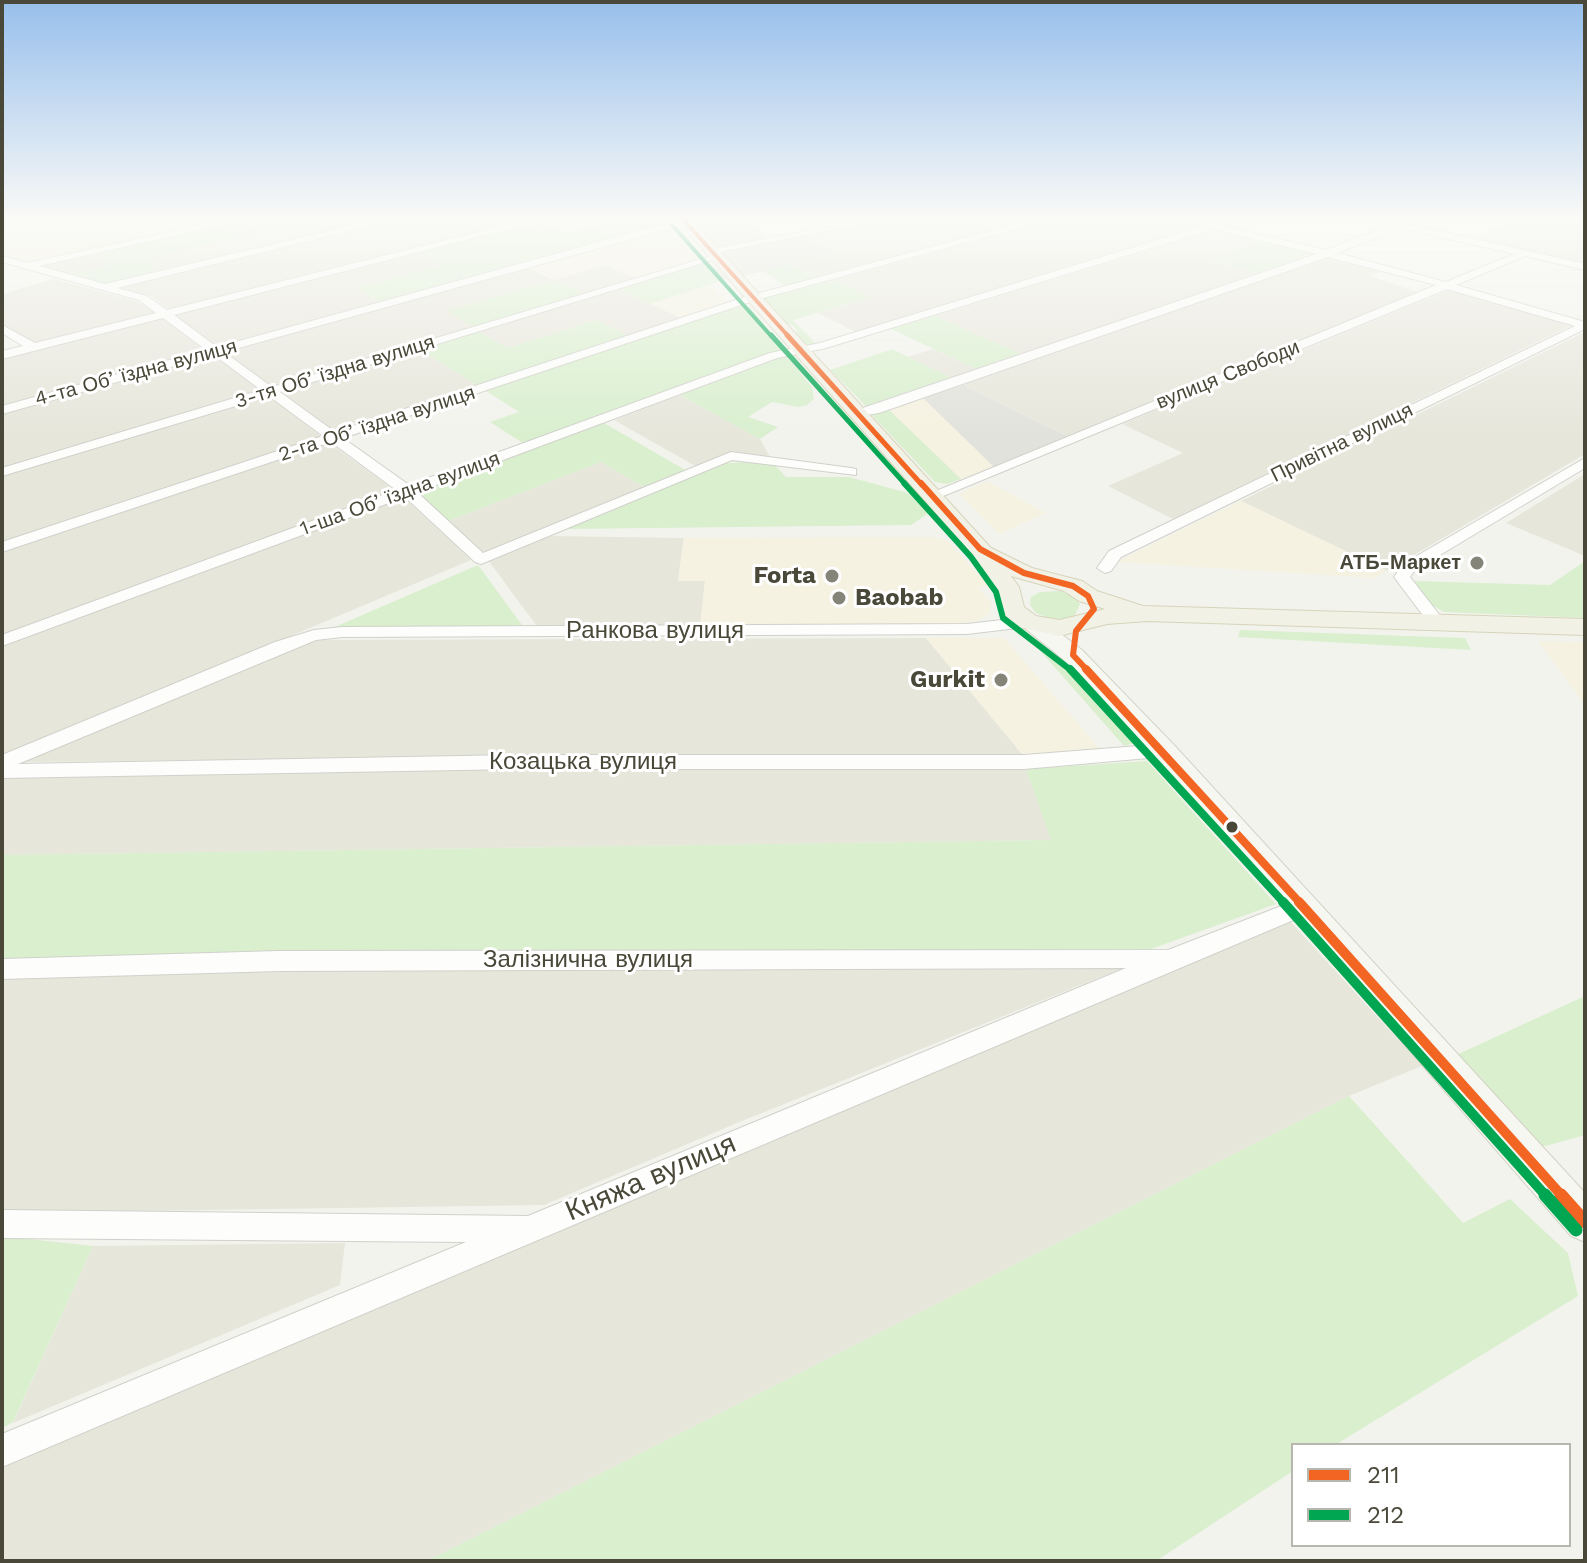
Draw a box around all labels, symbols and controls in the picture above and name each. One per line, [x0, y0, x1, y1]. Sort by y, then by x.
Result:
street label: 3-тя Обʼїздна вулиця [232, 330, 438, 414]
street label: 4-та Обʼїздна вулиця [32, 334, 240, 412]
street label: вулиця Свободи [1153, 335, 1303, 415]
street label: 2-га Обʼїздна вулиця [276, 381, 478, 467]
street label: Привітна вулиця [1267, 398, 1417, 488]
street label: 1-ша Обʼїздна вулиця [297, 447, 503, 541]
place label: АТБ-Маркет [1339, 551, 1461, 575]
marker: АТБ-Маркет [1468, 554, 1486, 572]
place label: Forta [754, 562, 816, 590]
marker: Forta [823, 567, 841, 585]
place label: Baobab [855, 584, 943, 612]
marker: Baobab [830, 589, 848, 607]
street label: Ранкова вулиця [566, 617, 744, 645]
place label: Gurkit [910, 666, 985, 694]
marker: Gurkit [992, 671, 1010, 689]
street label: Козацька вулиця [489, 748, 677, 776]
unlabelled marker [1224, 819, 1240, 835]
street label: Залізнична вулиця [483, 946, 693, 974]
street label: Княжа вулиця [561, 1127, 741, 1229]
legend [1291, 1443, 1571, 1547]
text: 211 [1367, 1461, 1400, 1489]
text: 212 [1367, 1501, 1404, 1529]

